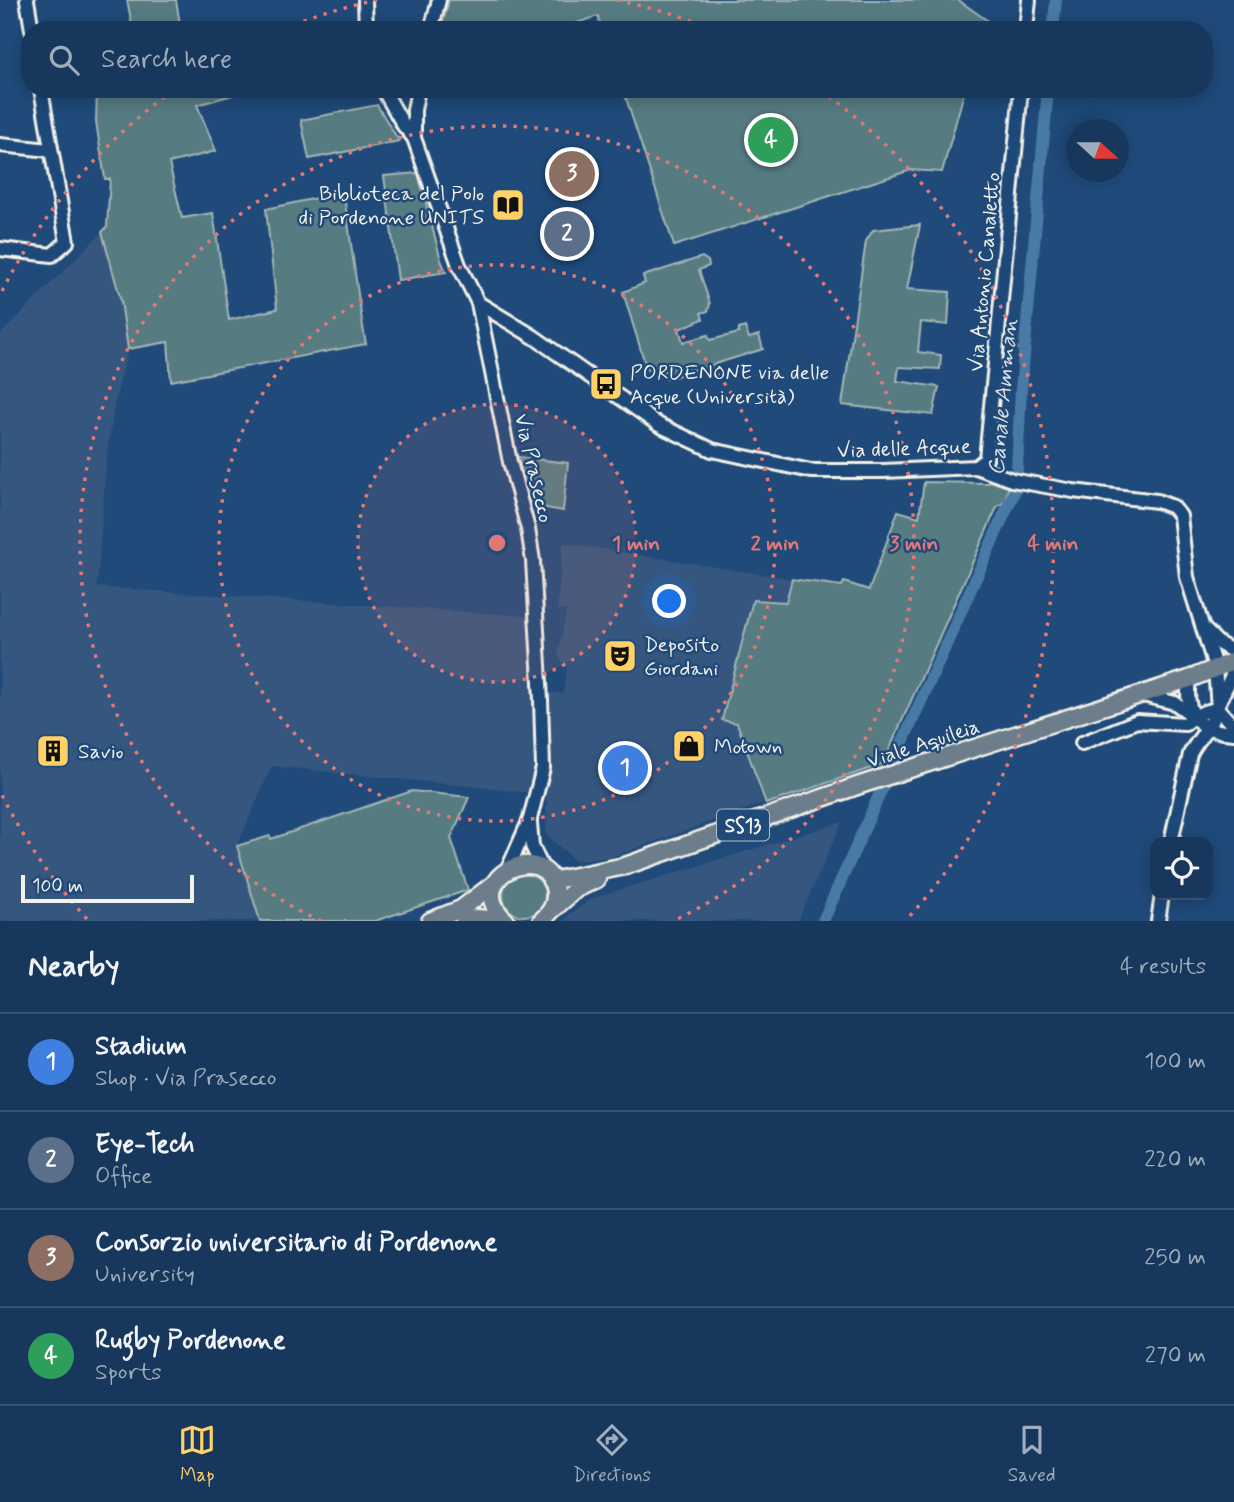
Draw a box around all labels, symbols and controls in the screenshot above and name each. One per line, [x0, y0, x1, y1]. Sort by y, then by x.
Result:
search box [21, 21, 1213, 98]
icon: search [45, 41, 83, 79]
text: Search here [101, 43, 232, 77]
pin: 4 [748, 114, 794, 166]
north arrow [1066, 119, 1129, 182]
pin: 3 [549, 148, 595, 200]
street label: Via Antonio Canaletto [962, 171, 1008, 373]
place label: Biblioteca del Polo di Pordenone UNITS [299, 180, 484, 232]
library icon: Biblioteca del Polo di Pordenone UNITS [489, 186, 527, 224]
pin: 2 [544, 208, 590, 260]
water label: Canale Amman [982, 318, 1026, 477]
place label: PORDENONE via delle Acque (Università) [630, 359, 829, 411]
bus stop icon: PORDENONE via delle Acque (Università) [587, 365, 625, 403]
street label: Via Prasecco [507, 411, 559, 526]
street label: Via delle Acque [836, 433, 972, 465]
text: 1 min [612, 530, 660, 558]
text: 2 min [750, 530, 800, 558]
text: 3 min [890, 530, 938, 558]
text: 4 min [1027, 530, 1079, 558]
centre of rings [485, 531, 509, 555]
your location [652, 584, 686, 618]
place label: Deposito Giordani [644, 631, 719, 683]
theatre icon: Deposito Giordani [601, 637, 639, 675]
street label: Viale Aquileia [863, 713, 983, 775]
shop icon: Motown [670, 727, 708, 765]
building icon: Savio [34, 732, 72, 770]
place label: Motown [714, 733, 782, 761]
place label: Savio [78, 738, 124, 766]
pin: 1 [602, 742, 648, 794]
road number: SS13 [717, 810, 769, 840]
map controls [1150, 837, 1213, 900]
button: locate [1150, 837, 1213, 900]
scale bar [21, 872, 194, 904]
text: 100 m [32, 874, 83, 899]
text: Nearby [28, 947, 119, 986]
text: 4 results [1120, 952, 1206, 982]
text: Stadium [95, 1030, 187, 1064]
text: 1 [46, 1047, 56, 1077]
text: 100 m [1144, 1047, 1206, 1077]
text: Shop · Via Prasecco [95, 1064, 277, 1094]
text: Eye-Tech [95, 1128, 195, 1162]
text: 2 [45, 1145, 57, 1175]
text: 220 m [1144, 1145, 1206, 1175]
text: Office [95, 1162, 152, 1192]
text: Consorzio universitario di Pordenone [95, 1226, 497, 1260]
text: 3 [46, 1243, 56, 1273]
text: 250 m [1144, 1243, 1206, 1273]
text: University [95, 1260, 195, 1290]
text: Rugby Pordenone [95, 1324, 286, 1358]
text: 4 [44, 1341, 58, 1371]
text: 270 m [1145, 1341, 1206, 1371]
text: Sports [95, 1358, 162, 1388]
tab: Map [178, 1421, 216, 1488]
tab: Directions [573, 1421, 651, 1488]
tab: Saved [1008, 1421, 1056, 1488]

